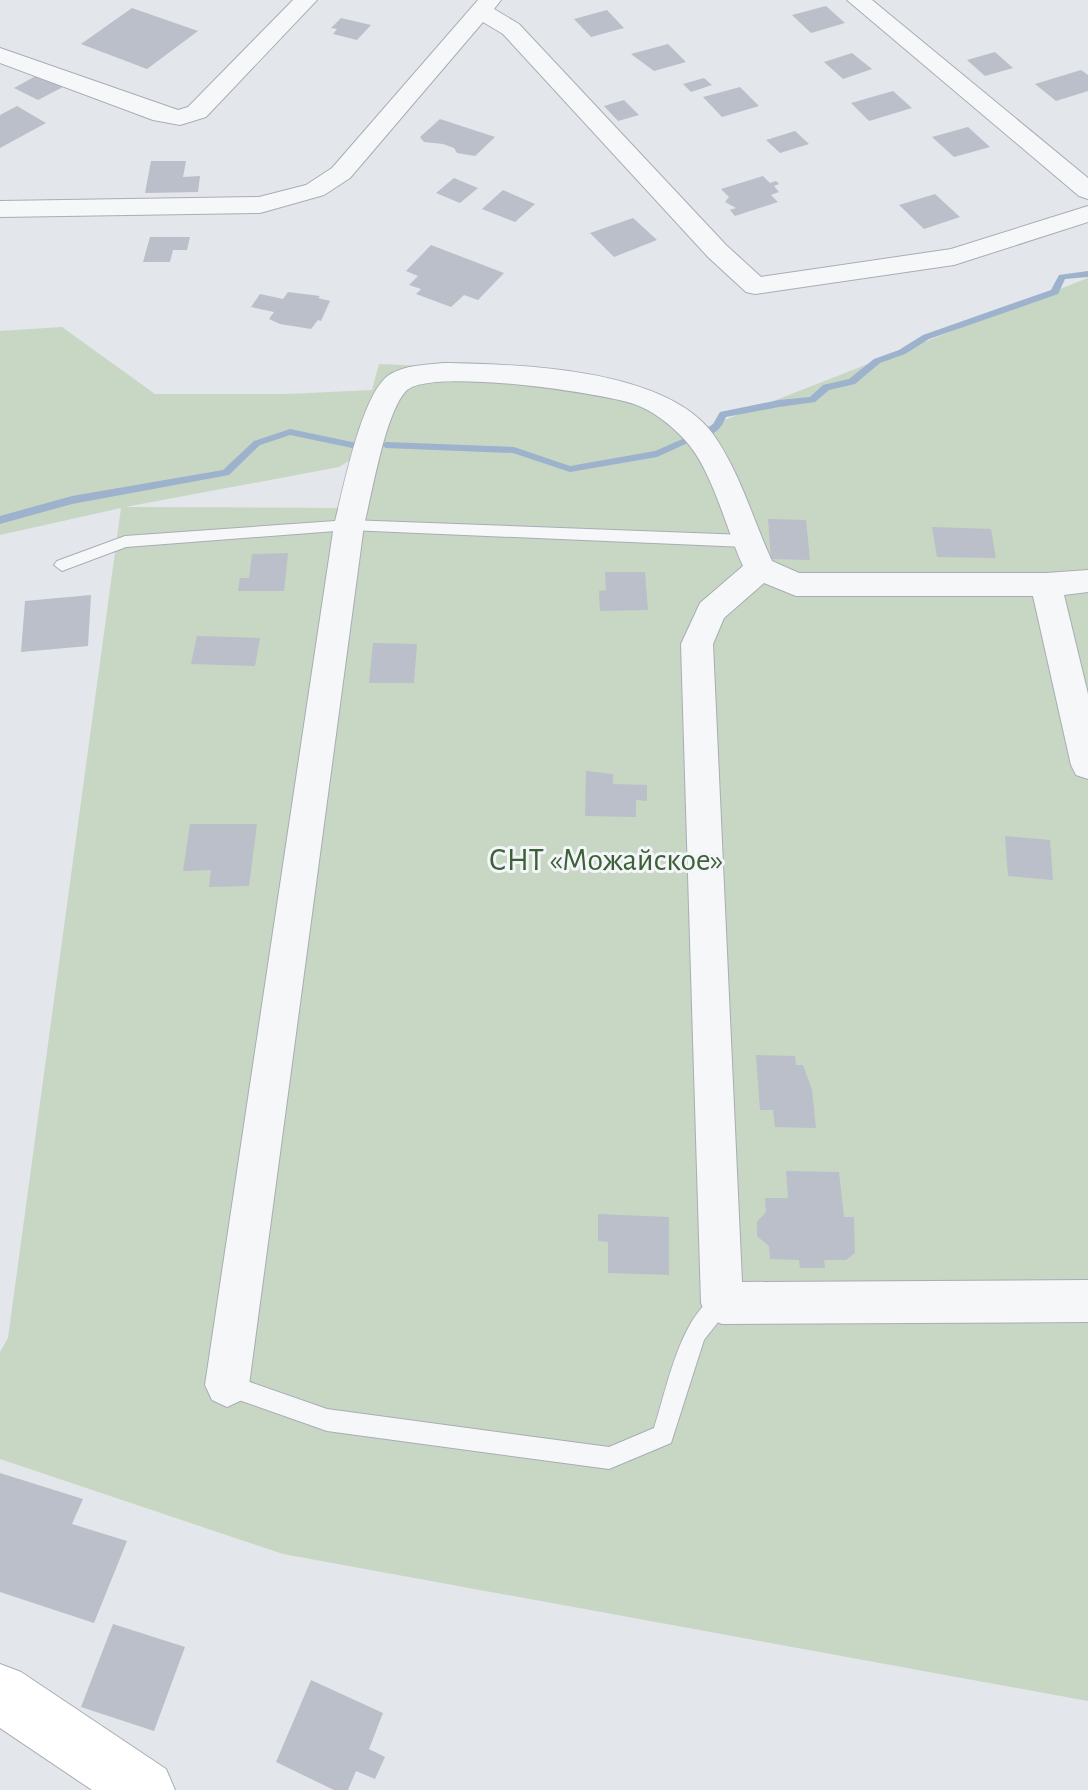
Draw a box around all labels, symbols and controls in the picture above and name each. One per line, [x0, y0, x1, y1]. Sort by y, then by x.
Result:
park label: СНТ «Можайское» [489, 844, 723, 876]

